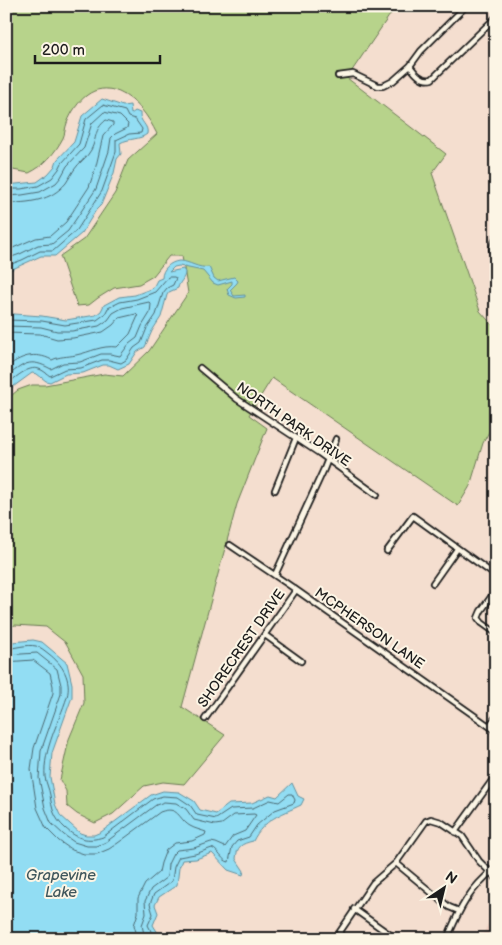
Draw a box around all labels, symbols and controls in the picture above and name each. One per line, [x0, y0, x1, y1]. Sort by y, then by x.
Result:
scale bar [35, 32, 160, 64]
text: 200 m [42, 41, 85, 60]
street label: NORTH PARK DRIVE [233, 379, 354, 470]
street label: MCPHERSON LANE [312, 584, 428, 673]
street label: SHORECREST DRIVE [194, 586, 289, 711]
north arrow [420, 862, 470, 912]
water label: Grapevine Lake [26, 866, 96, 902]
text: N [442, 868, 460, 888]

